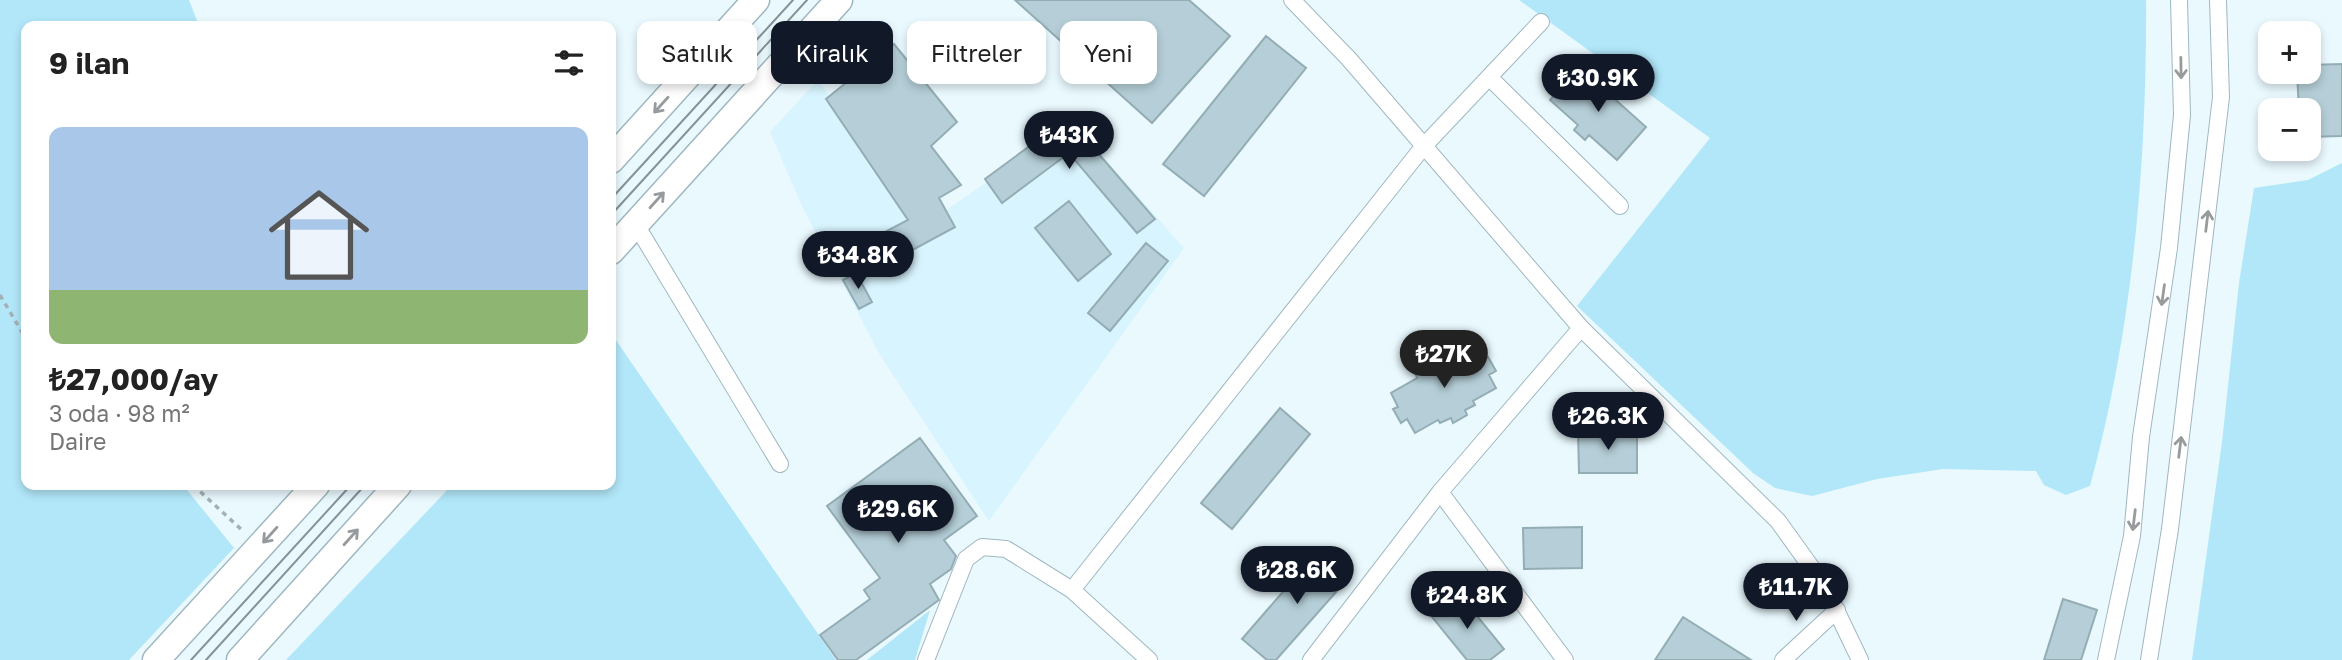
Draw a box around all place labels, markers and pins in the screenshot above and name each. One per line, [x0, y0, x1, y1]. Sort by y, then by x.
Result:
pin: ₺30.9K [1541, 54, 1655, 114]
pin: ₺43K [1028, 111, 1110, 171]
pin: ₺34.8K [801, 232, 915, 291]
pin: ₺27K [1403, 330, 1485, 390]
pin: ₺26.3K [1551, 392, 1665, 452]
pin: ₺29.6K [841, 486, 955, 545]
pin: ₺28.6K [1240, 546, 1354, 606]
pin: ₺11.7K [1739, 564, 1853, 623]
pin: ₺24.8K [1410, 572, 1524, 631]

